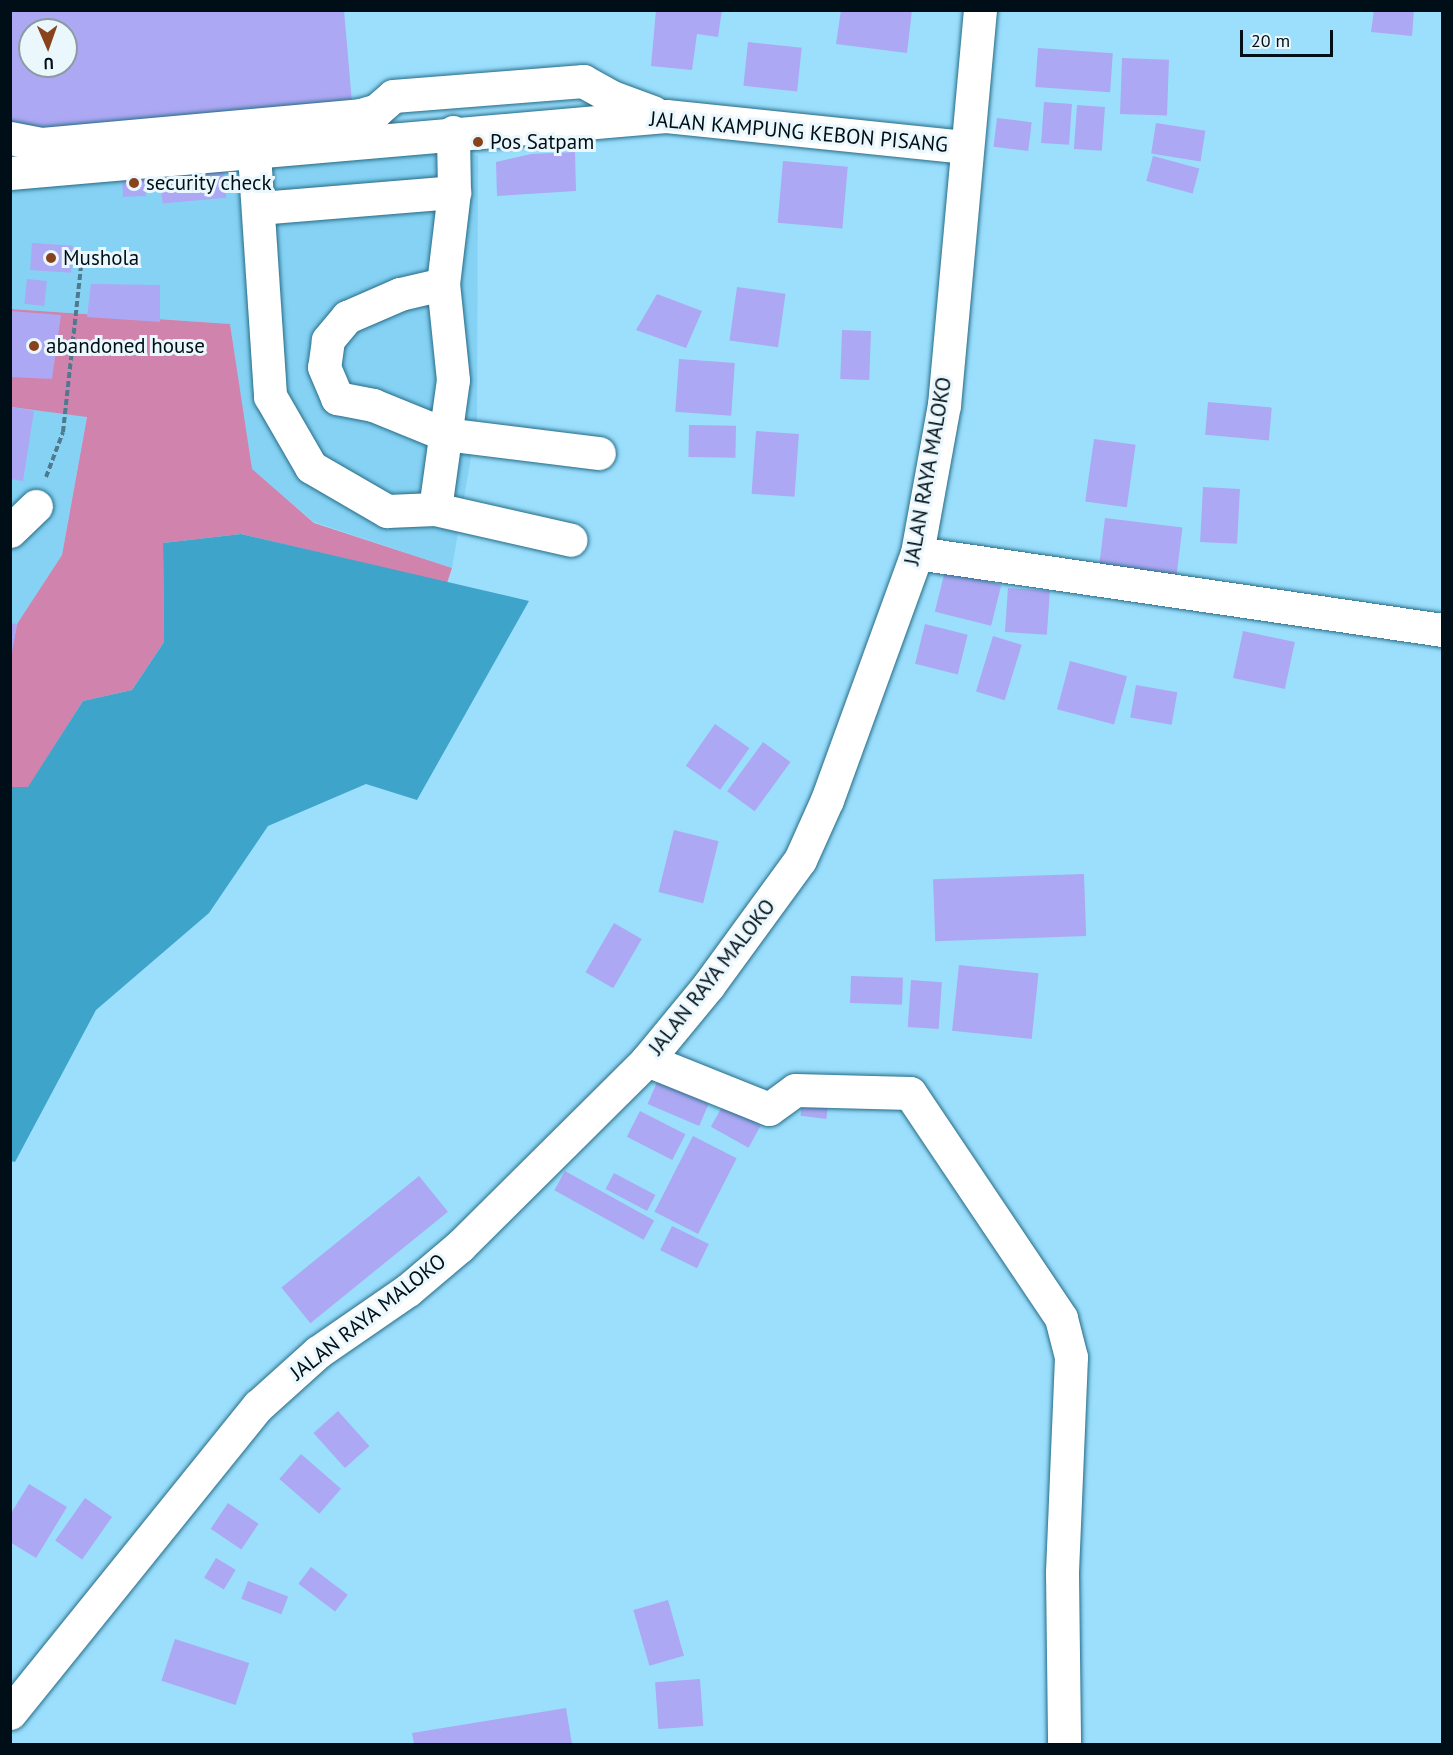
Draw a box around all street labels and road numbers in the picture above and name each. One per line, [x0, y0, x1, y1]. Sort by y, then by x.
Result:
street label: JALAN KAMPUNG KEBON PISANG [649, 106, 949, 158]
street label: JALAN RAYA MALOKO [899, 375, 957, 567]
street label: JALAN RAYA MALOKO [643, 894, 781, 1060]
street label: JALAN RAYA MALOKO [285, 1248, 451, 1386]

